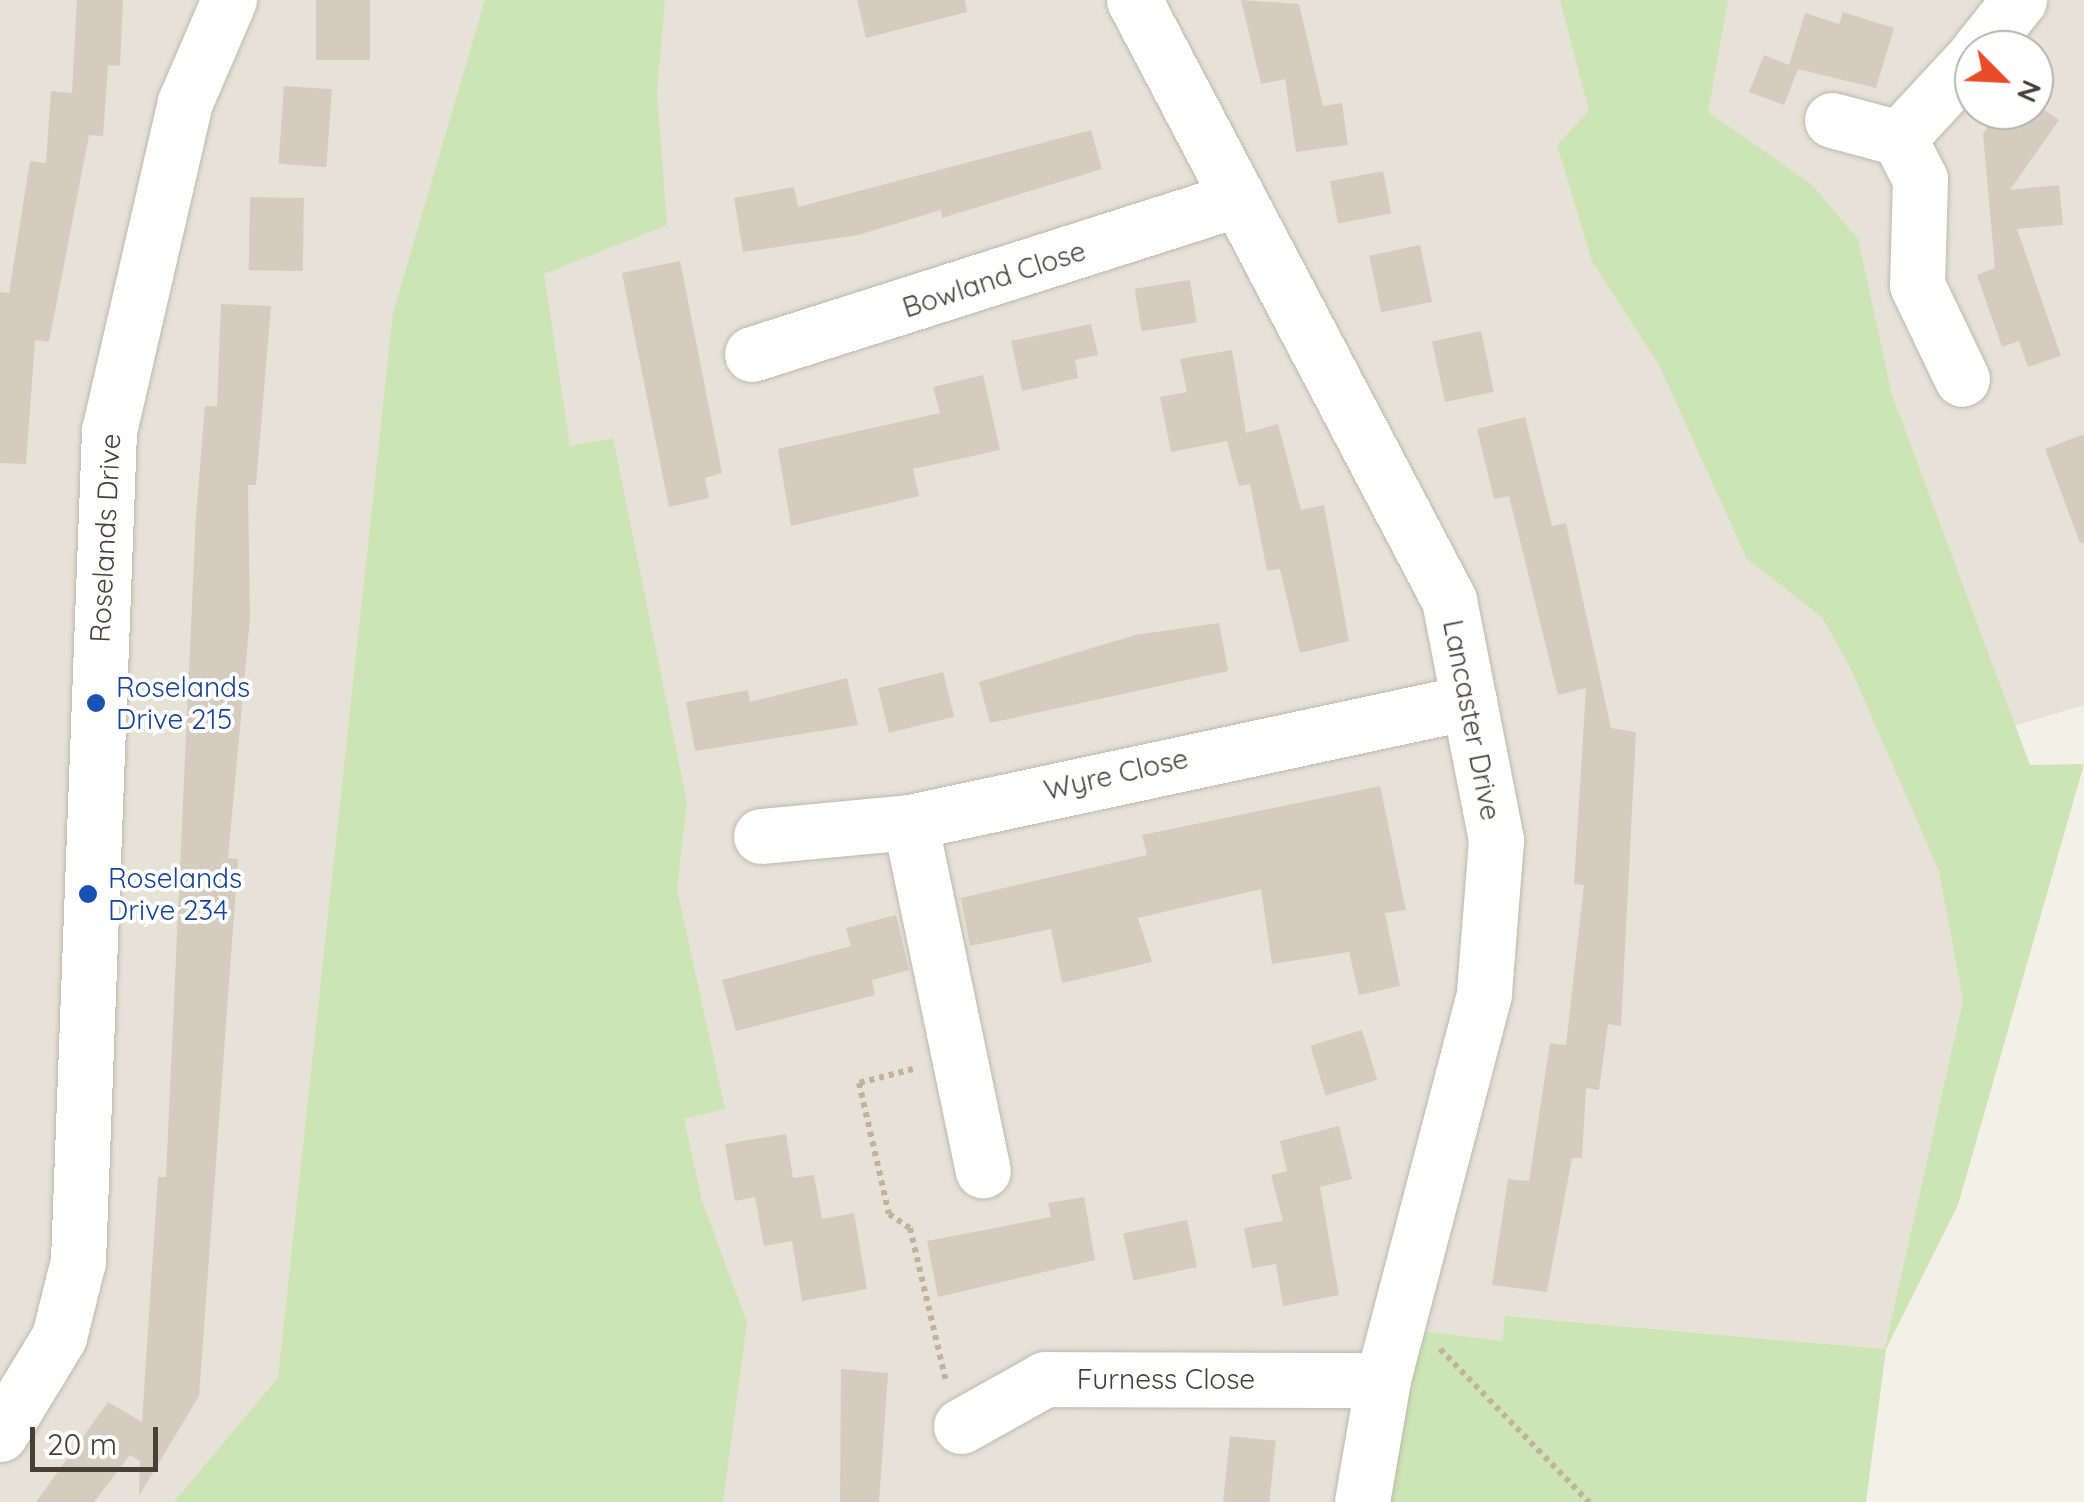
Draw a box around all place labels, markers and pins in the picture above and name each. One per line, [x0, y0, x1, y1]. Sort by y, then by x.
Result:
place label: Roselands Drive 215 [116, 670, 250, 736]
marker: Roselands Drive 215 [85, 692, 107, 714]
place label: Roselands Drive 234 [108, 861, 242, 927]
marker: Roselands Drive 234 [77, 883, 99, 905]

